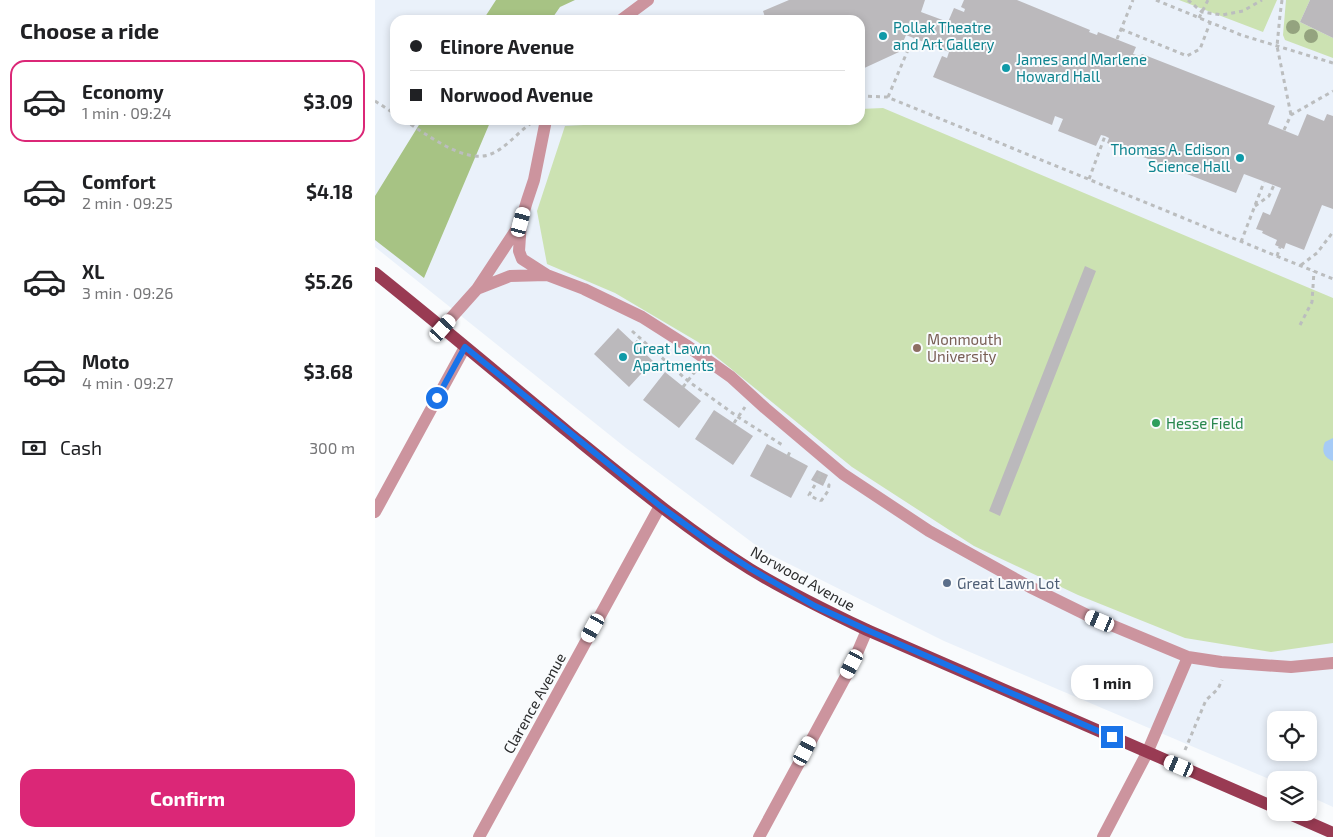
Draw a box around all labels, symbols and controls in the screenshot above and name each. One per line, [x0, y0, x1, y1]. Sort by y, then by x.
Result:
text: Choose a ride [20, 17, 159, 43]
place label: Pollak Theatre and Art Gallery [893, 18, 995, 53]
marker: Pollak Theatre and Art Gallery [877, 30, 889, 42]
text: Elinore Avenue [440, 35, 574, 58]
place label: James and Marlene Howard Hall [1016, 50, 1147, 85]
marker: James and Marlene Howard Hall [1000, 62, 1012, 74]
icon: car [22, 79, 67, 124]
text: Economy [82, 80, 164, 103]
text: Norwood Avenue [440, 83, 593, 106]
text: $3.09 [303, 90, 353, 113]
text: 1 min · 09:24 [82, 103, 172, 122]
place label: Thomas A. Edison Science Hall [1110, 140, 1231, 175]
marker: Thomas A. Edison Science Hall [1234, 152, 1246, 164]
icon: car [22, 169, 67, 214]
text: Comfort [82, 170, 156, 193]
text: $4.18 [306, 180, 353, 203]
text: 2 min · 09:25 [82, 193, 173, 212]
car [509, 206, 532, 238]
icon: car [22, 259, 67, 304]
text: XL [82, 260, 104, 283]
text: $5.26 [305, 270, 353, 293]
text: 3 min · 09:26 [82, 283, 173, 302]
car [427, 312, 458, 344]
place label: Monmouth University [927, 330, 1002, 365]
place label: Great Lawn Apartments [633, 339, 714, 374]
marker: Monmouth University [911, 342, 923, 354]
icon: car [22, 349, 67, 394]
text: Moto [82, 350, 130, 373]
marker: Great Lawn Apartments [617, 351, 629, 363]
text: $3.68 [304, 360, 353, 383]
text: 4 min · 09:27 [82, 373, 173, 392]
route start [426, 387, 448, 409]
place label: Hesse Field [1166, 414, 1244, 432]
marker: Hesse Field [1150, 417, 1162, 429]
icon: cash [20, 434, 48, 462]
text: Cash [60, 436, 102, 459]
text: 300 m [309, 438, 355, 457]
street label: Norwood Avenue [748, 542, 858, 614]
place label: Great Lawn Lot [957, 574, 1060, 592]
marker: Great Lawn Lot [941, 577, 953, 589]
car [1083, 608, 1116, 634]
car [579, 611, 606, 645]
car [838, 647, 865, 681]
street label: Clarence Avenue [499, 650, 569, 756]
callout: 1 min [1071, 664, 1153, 700]
text: 1 min [1093, 673, 1131, 692]
map controls [1267, 711, 1317, 821]
button: locate [1267, 711, 1317, 761]
route end [1101, 726, 1123, 748]
car [791, 734, 818, 768]
car [1162, 753, 1195, 779]
button: Confirm [20, 769, 355, 827]
button: layers [1267, 771, 1317, 821]

